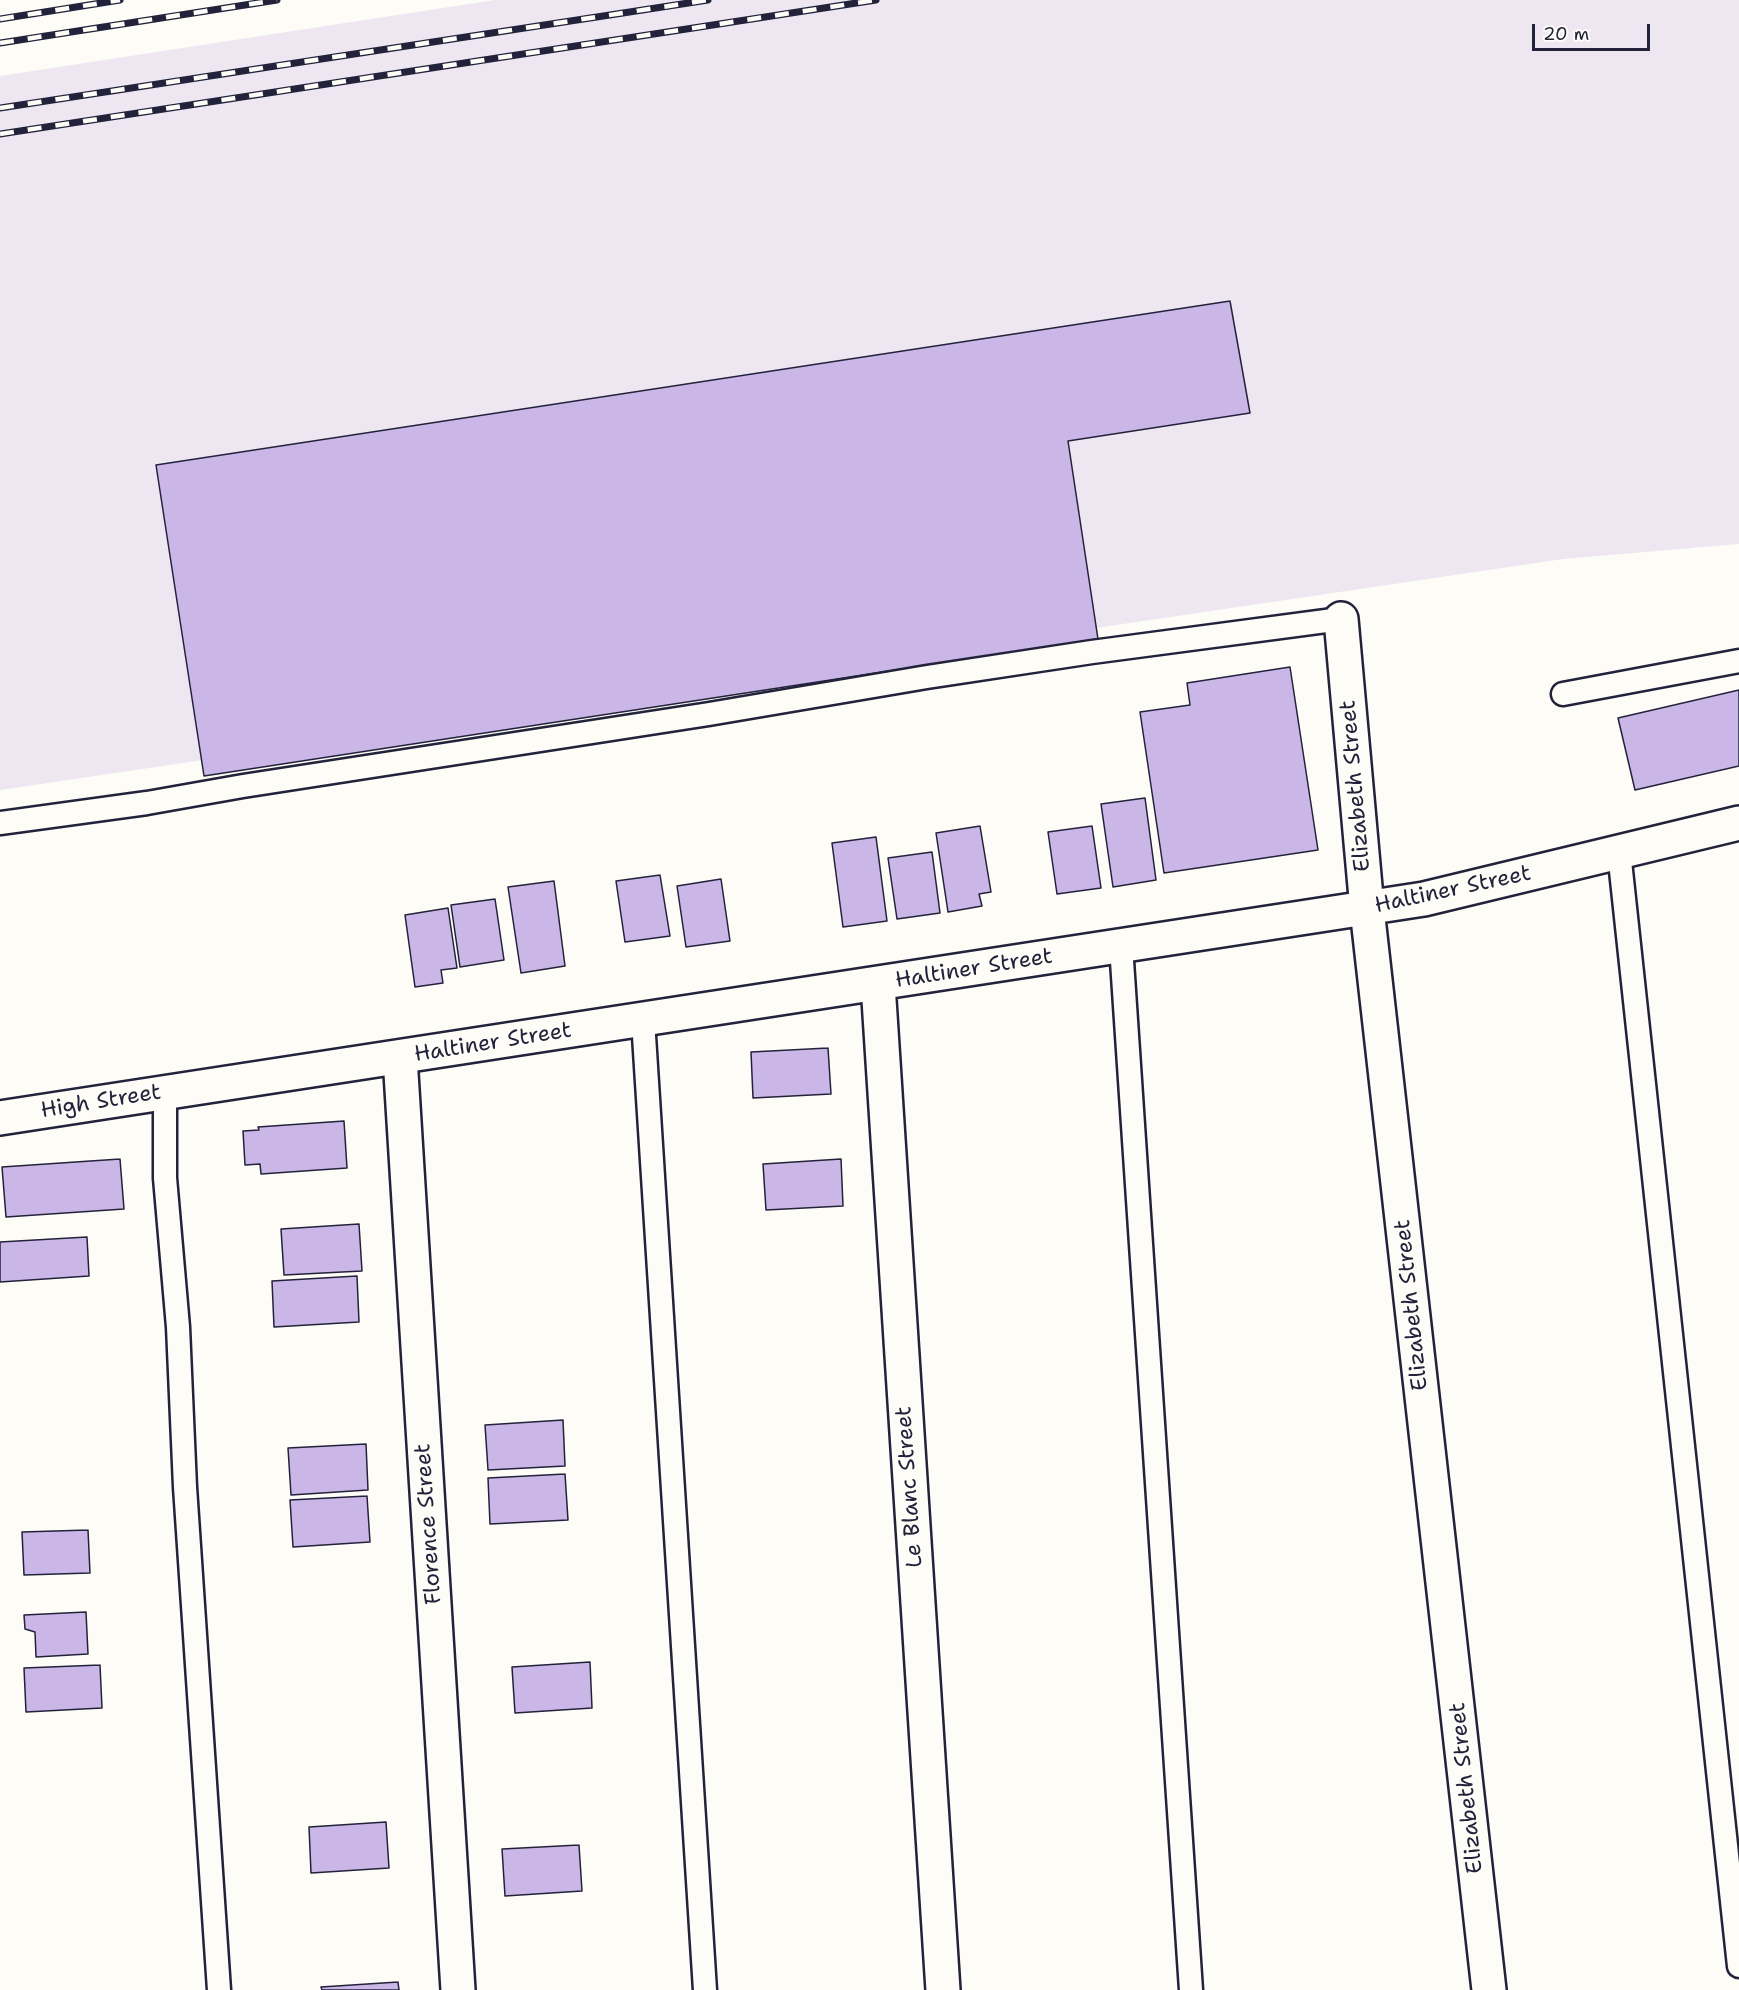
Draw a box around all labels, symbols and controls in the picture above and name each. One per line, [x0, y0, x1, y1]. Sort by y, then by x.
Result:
scale bar [1535, 12, 1654, 50]
text: 20 m [1543, 22, 1589, 46]
street label: Elizabeth Street [1335, 699, 1377, 873]
street label: Haltiner Street [1373, 861, 1533, 919]
street label: Haltiner Street [893, 944, 1055, 994]
street label: Haltiner Street [412, 1018, 574, 1068]
street label: High Street [39, 1079, 163, 1125]
street label: Elizabeth Street [1390, 1218, 1434, 1392]
street label: Le Blanc Street [891, 1405, 929, 1569]
street label: Florence Street [410, 1443, 448, 1605]
street label: Elizabeth Street [1445, 1701, 1489, 1875]

